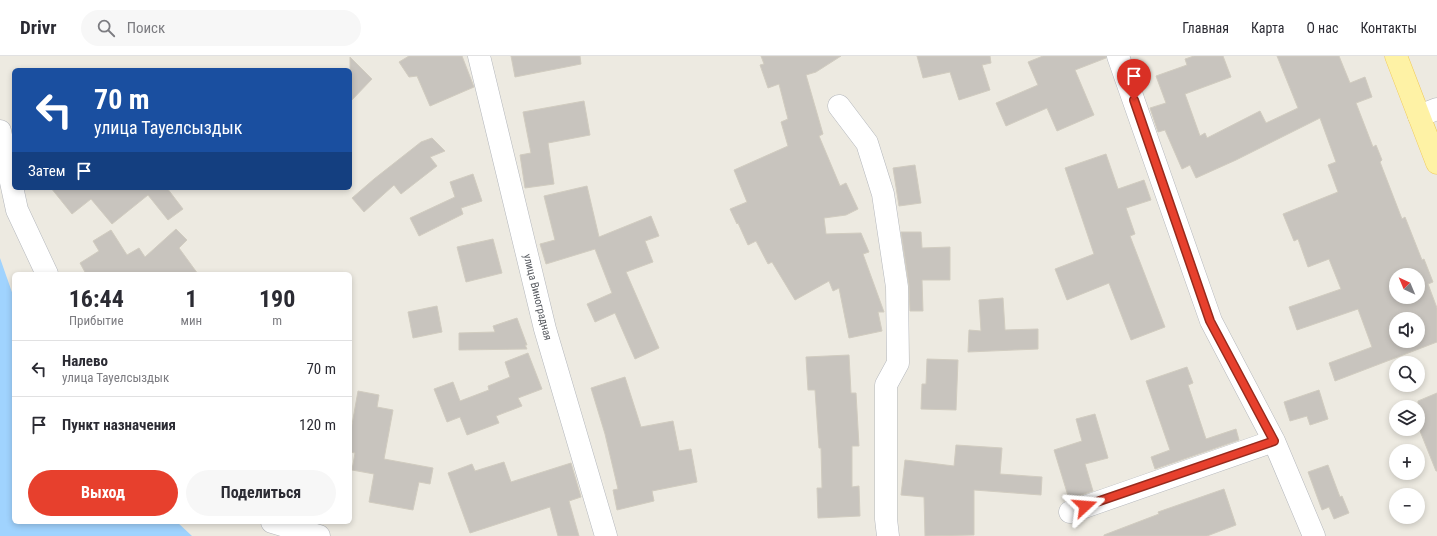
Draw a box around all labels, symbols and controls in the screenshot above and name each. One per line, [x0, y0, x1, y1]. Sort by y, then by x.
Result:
search box [81, 10, 361, 46]
text: Drivr [20, 16, 57, 39]
icon: search [95, 17, 117, 39]
text: Поиск [127, 19, 165, 37]
text: Главная [1182, 20, 1229, 36]
text: Карта [1251, 20, 1284, 36]
text: О нас [1306, 20, 1338, 36]
text: Контакты [1360, 20, 1417, 36]
pin [1117, 59, 1151, 100]
icon: arrive [1123, 65, 1145, 87]
text: 70 m [94, 83, 150, 116]
icon: left [28, 84, 80, 136]
text: улица Тауелсыздык [94, 117, 242, 138]
icon: arrive [73, 160, 95, 182]
text: Затем [28, 162, 65, 180]
street label: улица Виноградная [520, 253, 555, 342]
north arrow [1389, 268, 1425, 304]
map controls [1389, 268, 1425, 524]
text: 16:44 [69, 285, 124, 313]
text: 1 [185, 285, 197, 313]
text: 190 [259, 285, 295, 313]
button: sound [1389, 312, 1425, 348]
text: Прибытие [69, 313, 124, 328]
text: мин [181, 313, 202, 328]
text: m [272, 313, 282, 328]
text: Налево [62, 352, 108, 370]
button: search [1389, 356, 1425, 392]
icon: left [28, 358, 50, 380]
text: 70 m [306, 360, 336, 378]
text: улица Тауелсыздык [62, 370, 169, 385]
button: layers [1389, 400, 1425, 436]
icon: arrive [28, 414, 50, 436]
text: Пункт назначения [62, 416, 176, 434]
text: 120 m [299, 416, 336, 434]
button: + [1389, 444, 1425, 480]
button: Выход [28, 470, 178, 516]
button: Поделиться [186, 470, 336, 516]
position arrow [1064, 485, 1106, 527]
button: − [1389, 488, 1425, 524]

